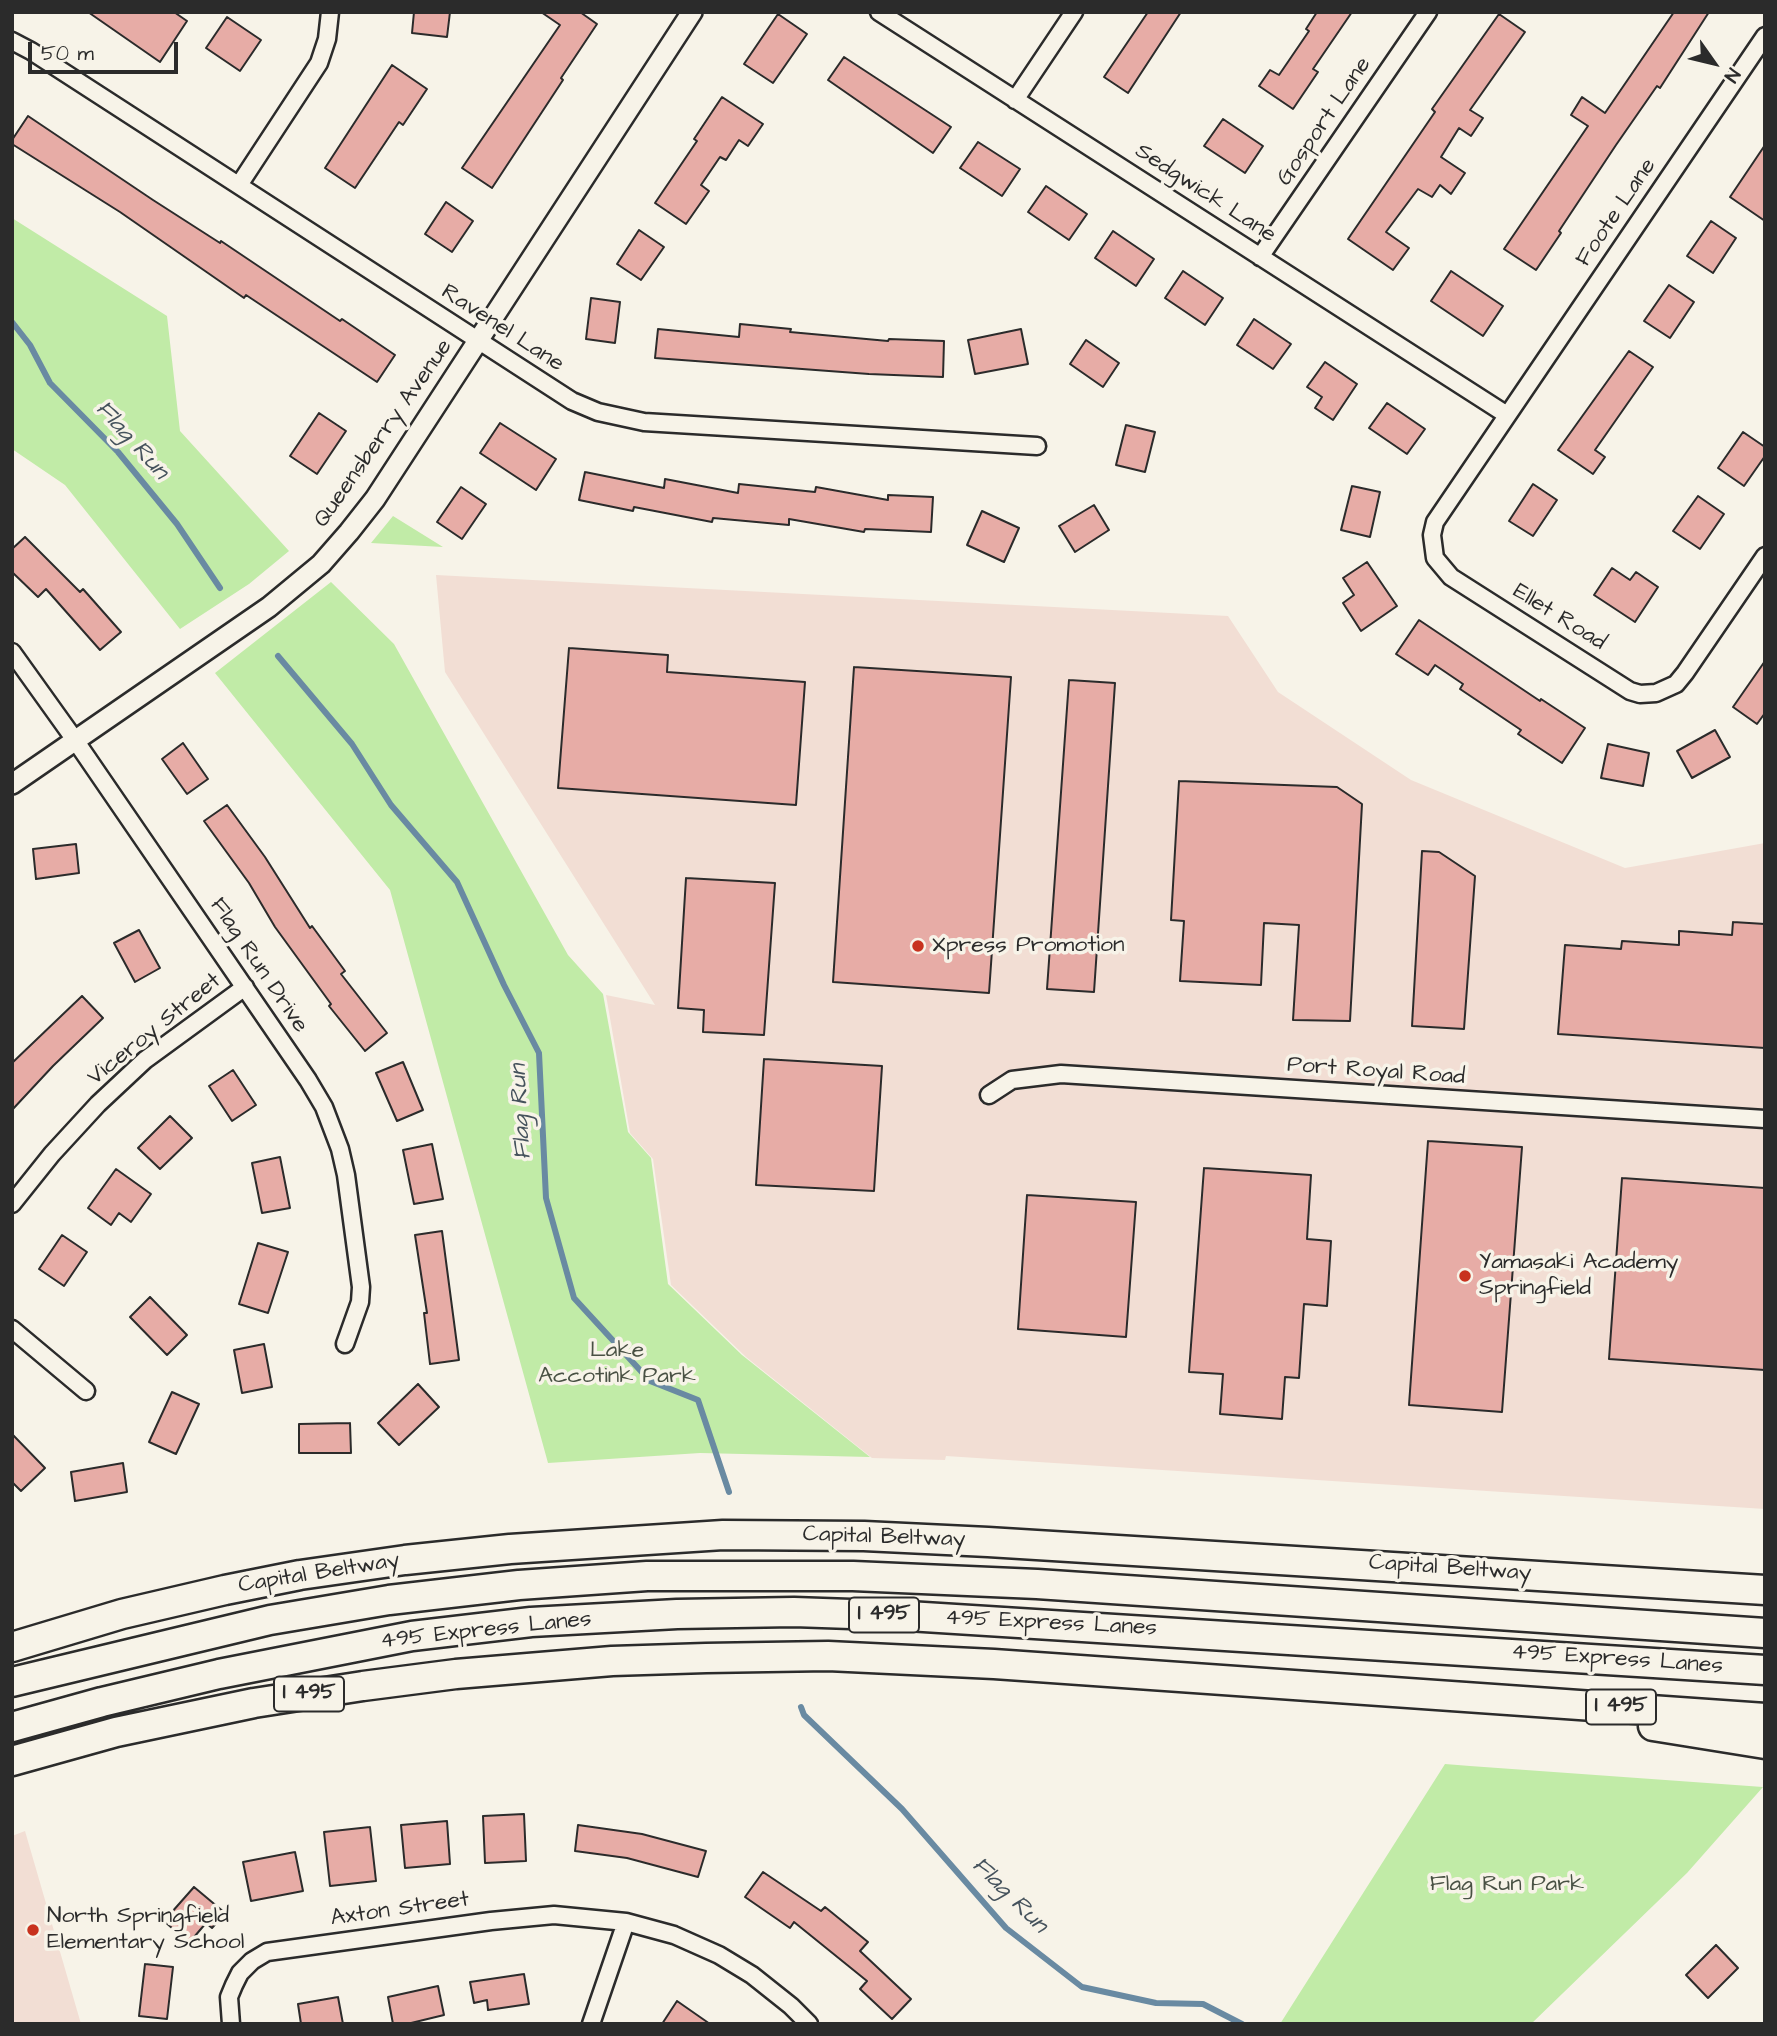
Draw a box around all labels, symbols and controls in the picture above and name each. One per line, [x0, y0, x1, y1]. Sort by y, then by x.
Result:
scale bar [32, 28, 182, 72]
north arrow [1679, 28, 1749, 98]
text: 50 m [41, 39, 94, 68]
street label: Gosport Lane [1272, 53, 1378, 191]
text: N [1717, 63, 1746, 88]
street label: Sedgwick Lane [1129, 138, 1281, 250]
street label: Foote Lane [1571, 154, 1663, 272]
street label: Ravenel Lane [435, 279, 569, 379]
street label: Queensberry Avenue [309, 335, 459, 533]
water label: Flag Run [88, 396, 174, 486]
street label: Ellet Road [1507, 579, 1611, 657]
street label: Flag Run Drive [203, 893, 313, 1039]
place label: Xpress Promotion [932, 932, 1124, 960]
marker: Xpress Promotion [910, 938, 926, 954]
street label: Viceroy Street [83, 968, 227, 1092]
street label: Port Royal Road [1286, 1052, 1466, 1092]
water label: Flag Run [505, 1063, 539, 1161]
place label: Yamasaki Academy Springfield [1479, 1249, 1678, 1303]
marker: Yamasaki Academy Springfield [1457, 1268, 1473, 1284]
park label: Lake Accotink Park [538, 1337, 696, 1391]
street label: Capital Beltway [802, 1521, 966, 1555]
street label: Capital Beltway [236, 1548, 402, 1600]
street label: Capital Beltway [1368, 1550, 1532, 1588]
road number: I 495 [849, 1598, 919, 1632]
street label: 495 Express Lanes [944, 1605, 1158, 1643]
street label: 495 Express Lanes [379, 1606, 593, 1656]
street label: 495 Express Lanes [1510, 1639, 1724, 1681]
road number: I 495 [274, 1676, 344, 1712]
road number: I 495 [1586, 1690, 1656, 1724]
water label: Flag Run [965, 1852, 1053, 1940]
park label: Flag Run Park [1430, 1871, 1584, 1899]
street label: Axton Street [329, 1887, 471, 1933]
place label: North Springfield Elementary School [47, 1903, 244, 1957]
marker: North Springfield Elementary School [25, 1922, 41, 1938]

